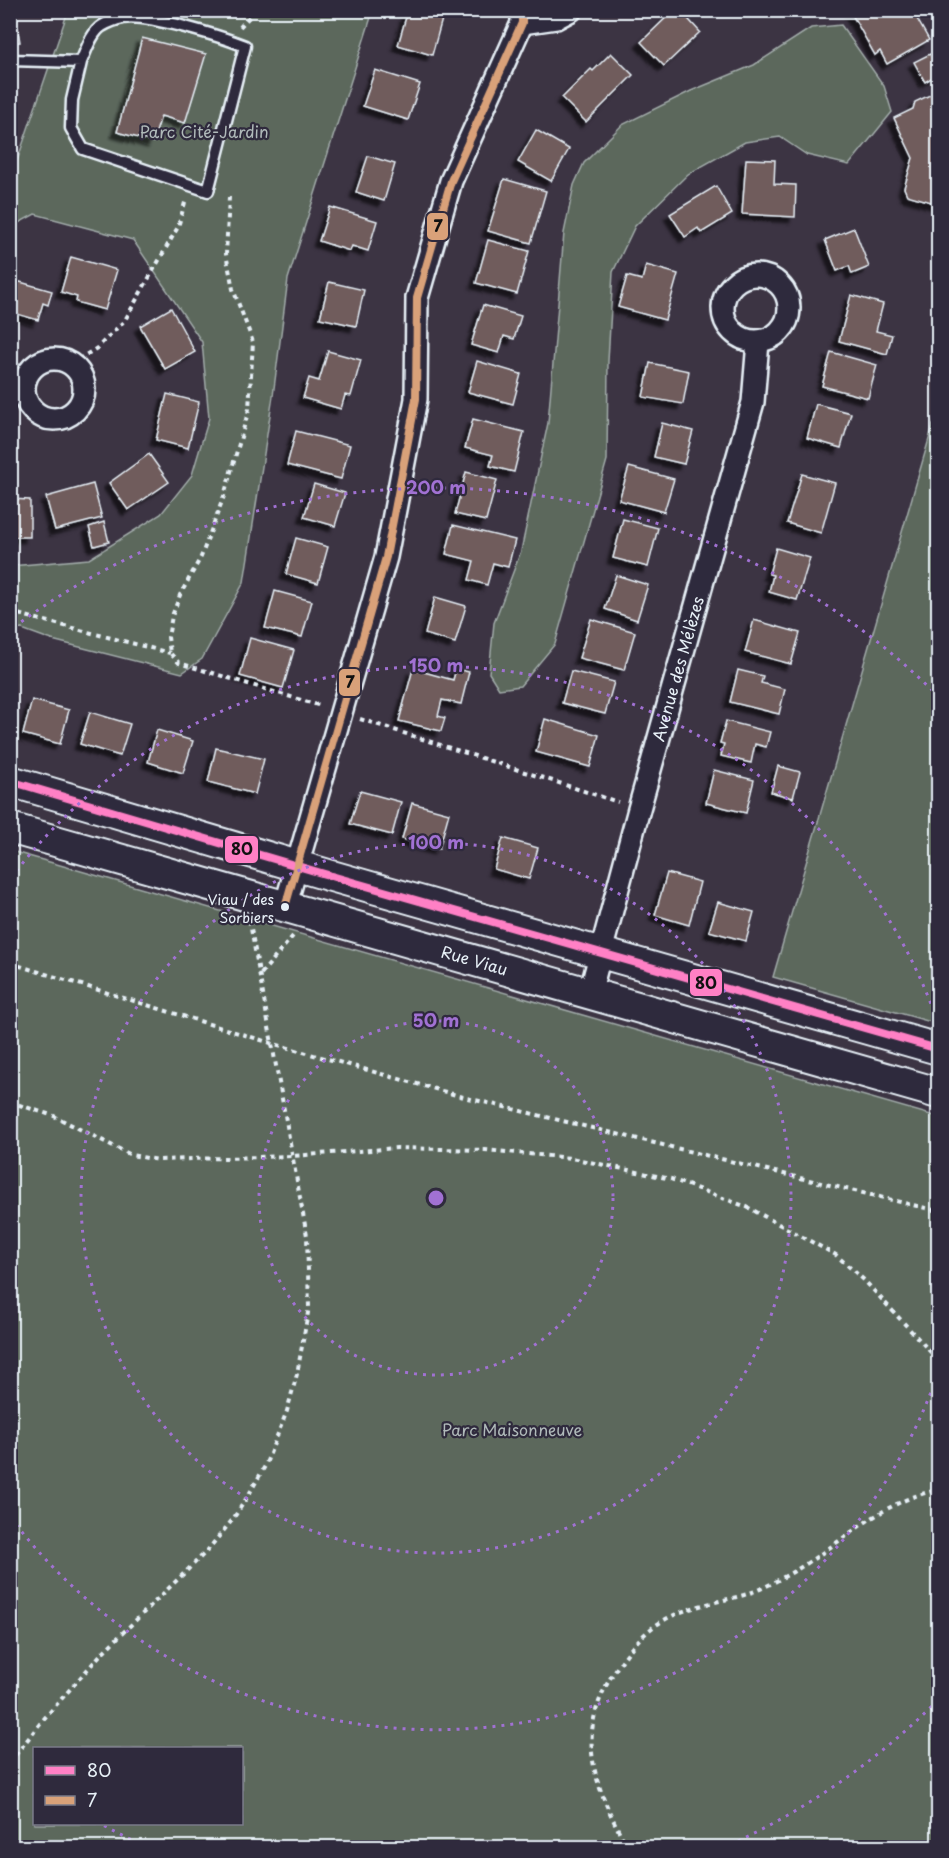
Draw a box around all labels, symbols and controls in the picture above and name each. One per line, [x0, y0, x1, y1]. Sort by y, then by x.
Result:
park label: Parc Cité-Jardin [139, 119, 269, 143]
line badge: 7 [426, 212, 449, 241]
text: 7 [433, 213, 443, 237]
text: 200 m [406, 473, 466, 500]
street label: Avenue des Mélèzes [646, 593, 709, 744]
text: 150 m [409, 651, 463, 678]
line badge: 7 [338, 668, 361, 697]
text: 7 [345, 669, 355, 693]
text: 100 m [408, 828, 464, 855]
line badge: 80 [224, 835, 259, 864]
text: 80 [231, 836, 253, 860]
place label: Viau / des Sorbiers [208, 889, 274, 928]
marker: Viau / des Sorbiers [279, 901, 291, 913]
street label: Rue Viau [439, 939, 511, 981]
line badge: 80 [689, 968, 723, 997]
text: 80 [695, 970, 717, 994]
text: 50 m [413, 1006, 459, 1033]
centre of rings [426, 1188, 446, 1208]
park label: Parc Maisonneuve [442, 1417, 582, 1441]
legend [33, 1747, 243, 1825]
text: 80 [87, 1756, 111, 1783]
text: 7 [87, 1786, 97, 1813]

